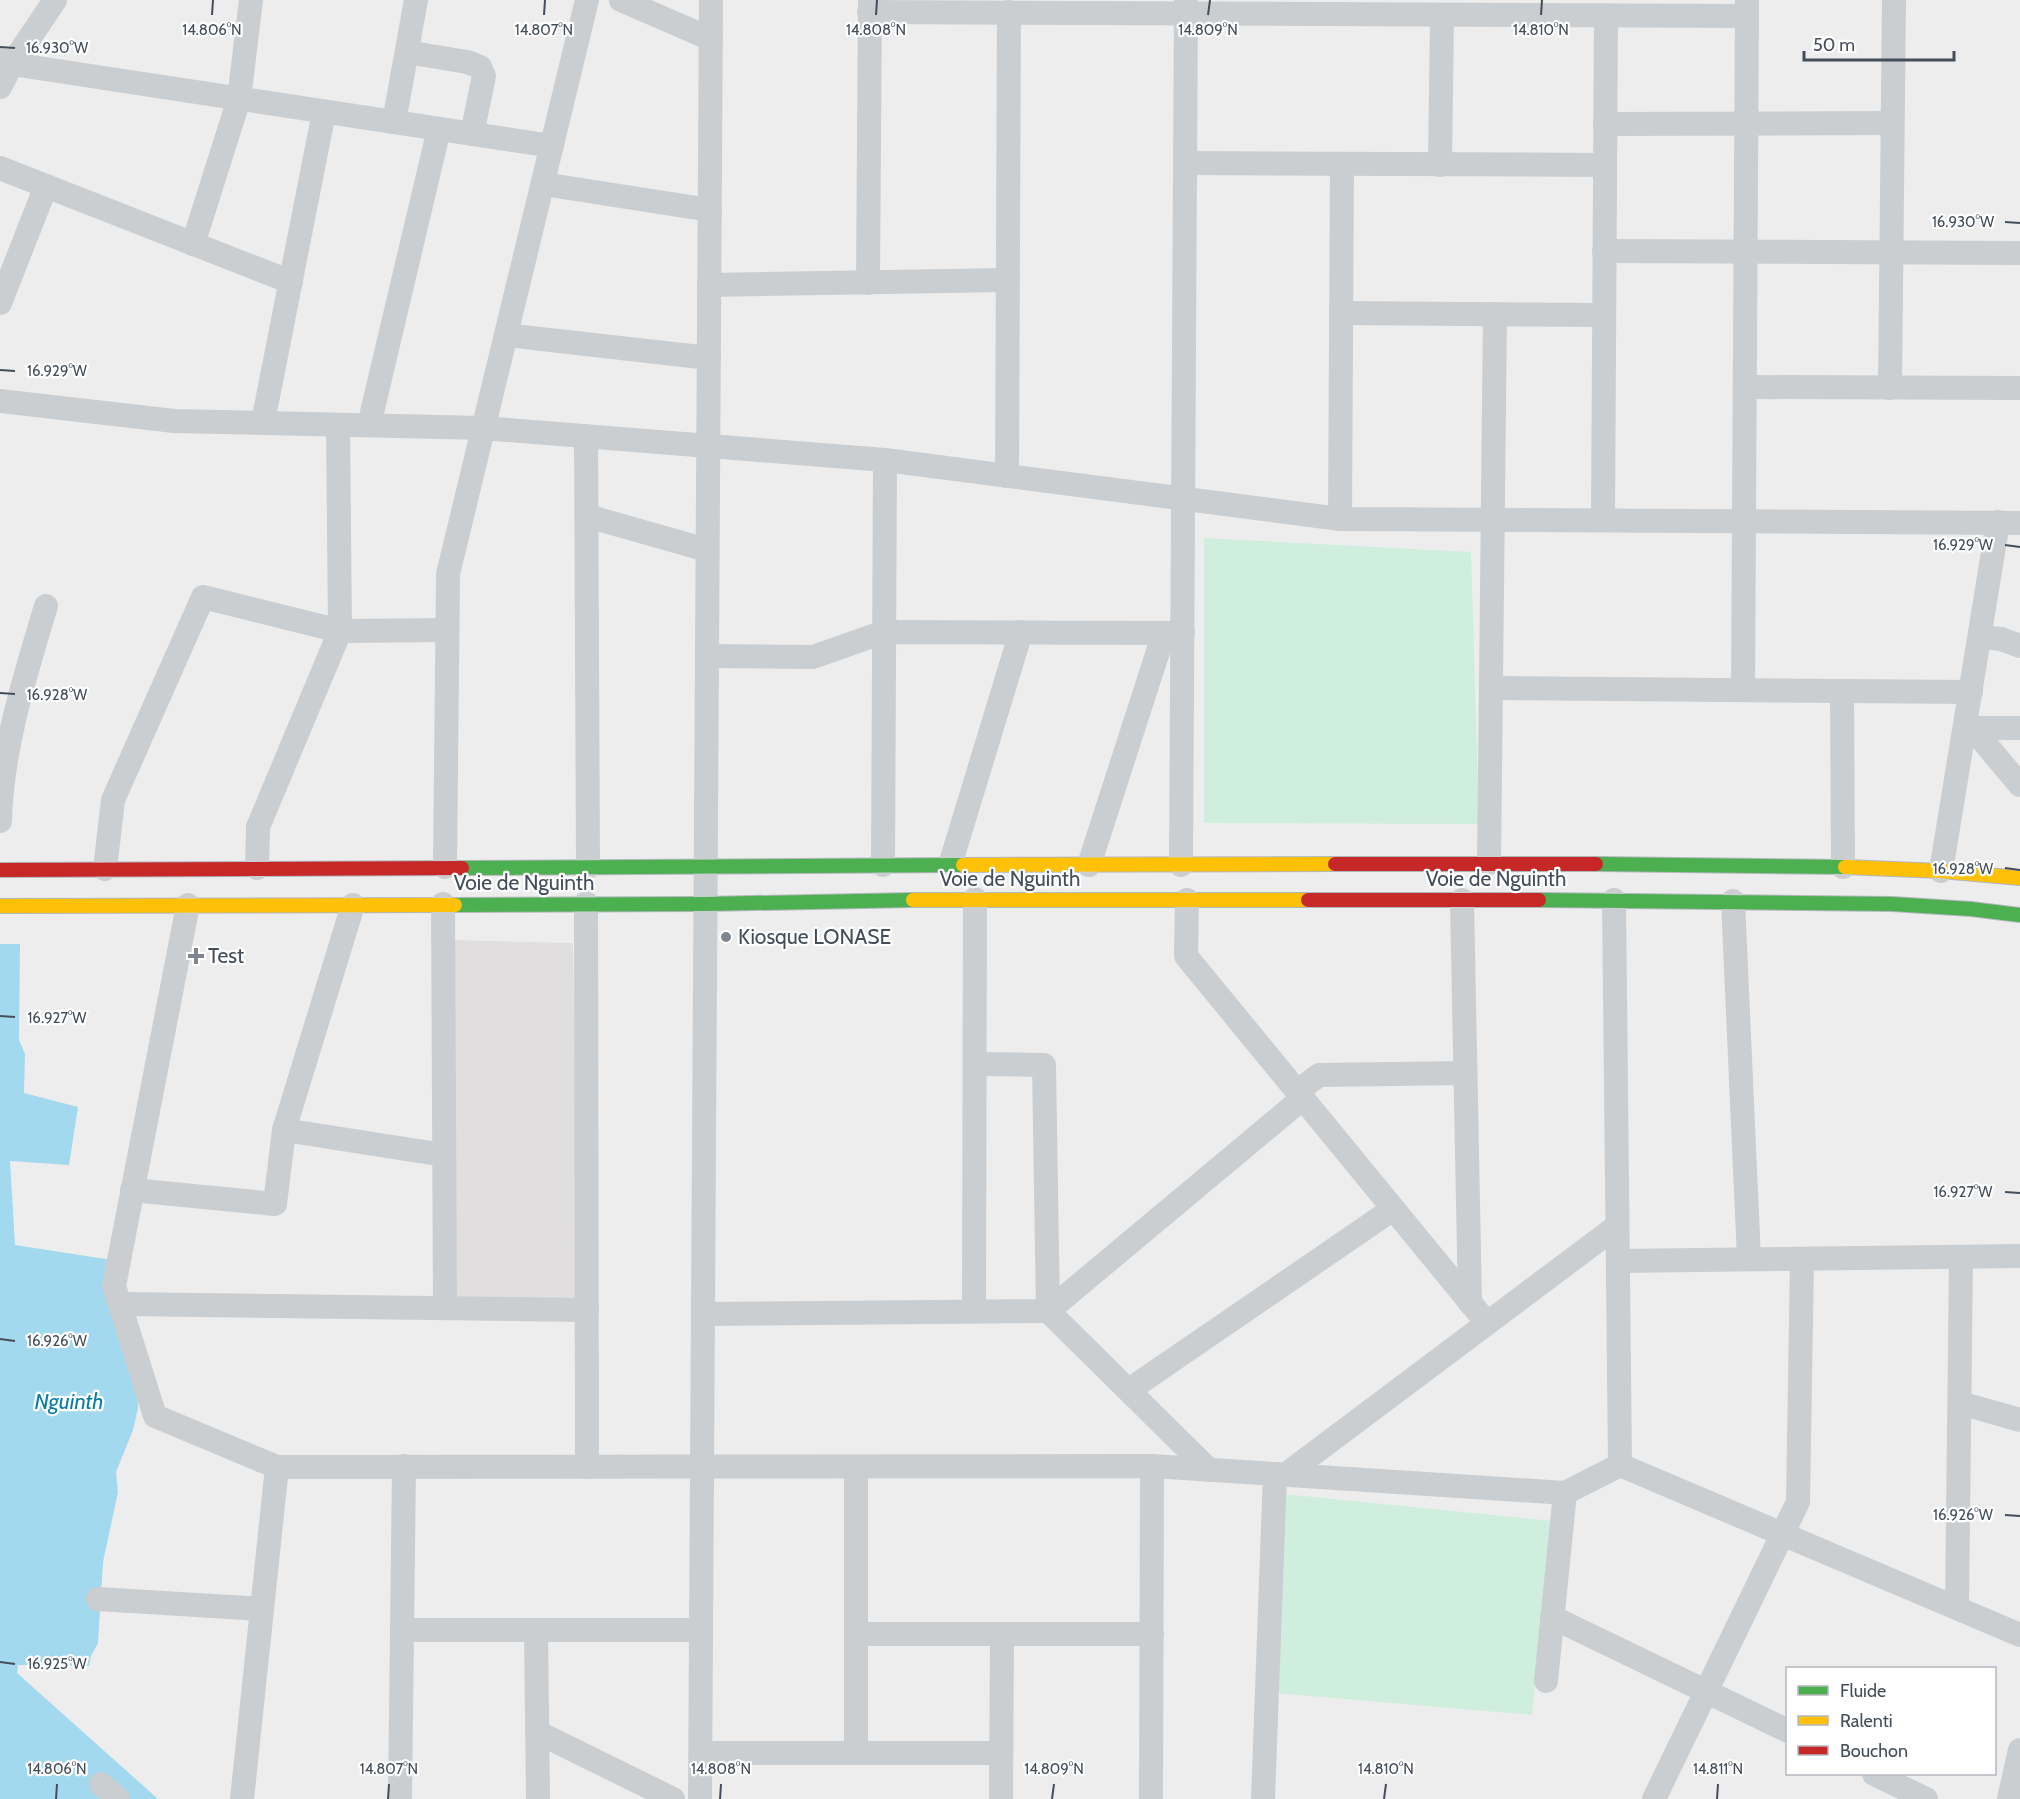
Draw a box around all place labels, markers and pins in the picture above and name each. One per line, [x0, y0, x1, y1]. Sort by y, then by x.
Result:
place label: Kiosque LONASE [738, 924, 891, 949]
marker: Kiosque LONASE [719, 930, 733, 944]
place label: Test [208, 943, 244, 968]
marker: Test [189, 949, 203, 963]

